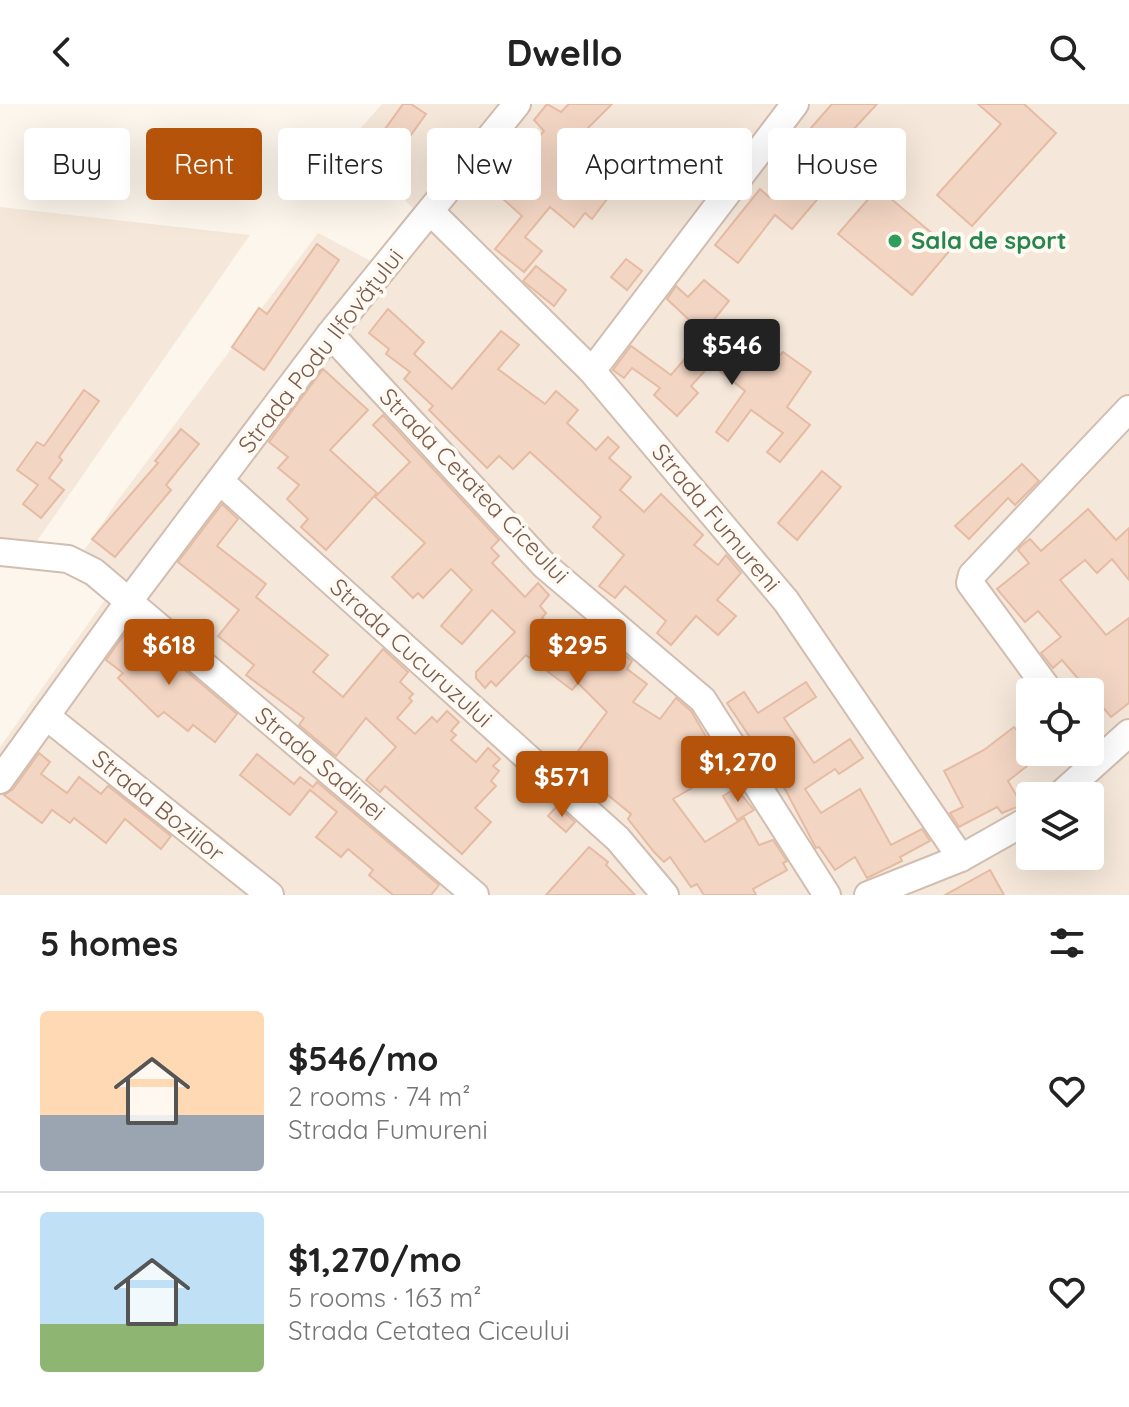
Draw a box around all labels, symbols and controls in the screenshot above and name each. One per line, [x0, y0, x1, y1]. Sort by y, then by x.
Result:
icon: back [40, 30, 84, 74]
text: Dwello [506, 30, 623, 75]
icon: search [1045, 30, 1089, 74]
chip: Buy [24, 128, 130, 200]
chip: Rent [146, 128, 262, 200]
chip: Filters [278, 128, 411, 200]
chip: New [427, 128, 541, 200]
chip: Apartment [557, 128, 752, 200]
chip: House [768, 128, 906, 200]
place label: Sala de sport [911, 225, 1066, 255]
marker: Sala de sport [886, 232, 904, 250]
street label: Strada Podu Ilfovățului [231, 242, 409, 459]
pin: $546 [685, 319, 779, 387]
text: $546 [702, 328, 762, 361]
street label: Strada Cetatea Ciceului [374, 381, 576, 589]
street label: Strada Fumureni [646, 437, 788, 598]
street label: Strada Cucuruzului [324, 571, 499, 733]
pin: $618 [122, 619, 216, 687]
pin: $295 [531, 619, 625, 687]
text: $618 [142, 628, 196, 661]
text: $295 [548, 628, 608, 661]
map controls [1016, 678, 1104, 870]
button: locate [1016, 678, 1104, 766]
street label: Strada Sadinei [249, 700, 392, 826]
pin: $1,270 [673, 736, 803, 804]
street label: Strada Boziilor [86, 743, 231, 868]
text: $1,270 [699, 745, 777, 778]
pin: $571 [515, 751, 609, 819]
text: $571 [534, 760, 590, 793]
button: layers [1016, 782, 1104, 870]
icon: filters [1045, 921, 1089, 965]
text: 5 homes [40, 922, 178, 965]
text: $546/mo [288, 1037, 439, 1080]
icon: home [104, 1043, 200, 1139]
icon: heart [1045, 1069, 1089, 1113]
text: 2 rooms · 74 m² [288, 1080, 471, 1113]
text: Strada Fumureni [288, 1113, 488, 1146]
text: $1,270/mo [288, 1238, 462, 1281]
icon: home [104, 1244, 200, 1340]
icon: heart [1045, 1270, 1089, 1314]
text: 5 rooms · 163 m² [288, 1281, 482, 1314]
text: Strada Cetatea Ciceului [288, 1314, 570, 1347]

